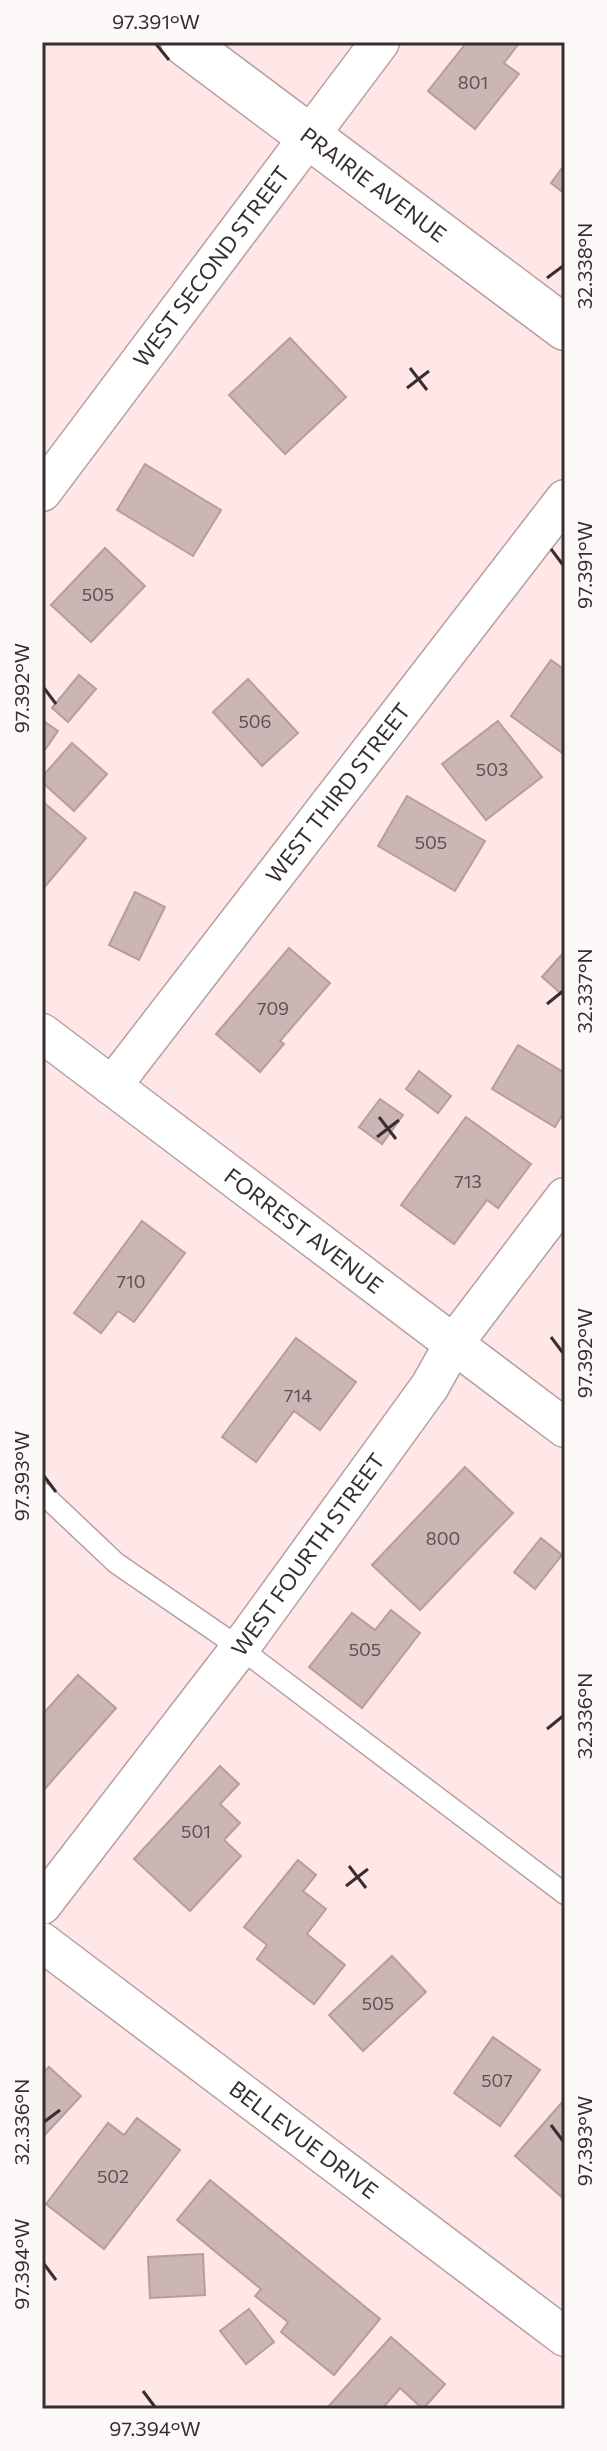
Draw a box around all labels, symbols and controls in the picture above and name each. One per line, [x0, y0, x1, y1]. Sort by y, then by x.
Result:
text: 97.391°W [112, 9, 200, 33]
house number: 801 [458, 71, 488, 93]
street label: PRAIRIE AVENUE [295, 121, 452, 248]
street label: WEST SECOND STREET [127, 160, 295, 372]
text: 32.338°N [572, 223, 596, 309]
text: 97.391°W [572, 521, 596, 609]
house number: 505 [82, 583, 114, 605]
text: 97.392°W [9, 643, 33, 733]
street label: WEST THIRD STREET [260, 697, 416, 888]
house number: 506 [238, 710, 272, 732]
house number: 503 [476, 758, 508, 780]
house number: 505 [415, 831, 447, 853]
text: 32.337°N [572, 948, 596, 1034]
house number: 709 [257, 997, 289, 1019]
street label: FORREST AVENUE [219, 1162, 389, 1299]
house number: 713 [454, 1170, 482, 1192]
house number: 710 [117, 1270, 145, 1292]
text: 97.392°W [572, 1308, 596, 1398]
house number: 714 [284, 1384, 312, 1406]
text: 97.393°W [9, 1431, 33, 1521]
street label: WEST FOURTH STREET [225, 1447, 390, 1661]
house number: 800 [426, 1527, 460, 1549]
house number: 505 [349, 1638, 381, 1660]
text: 32.336°N [572, 1673, 596, 1759]
house number: 501 [181, 1820, 211, 1842]
house number: 505 [362, 1992, 394, 2014]
house number: 507 [481, 2069, 513, 2091]
street label: BELLEVUE DRIVE [224, 2074, 384, 2204]
text: 32.336°N [9, 2079, 33, 2165]
text: 97.393°W [572, 2096, 596, 2186]
house number: 502 [97, 2165, 129, 2187]
text: 97.394°W [9, 2218, 33, 2310]
text: 97.394°W [109, 2416, 201, 2440]

